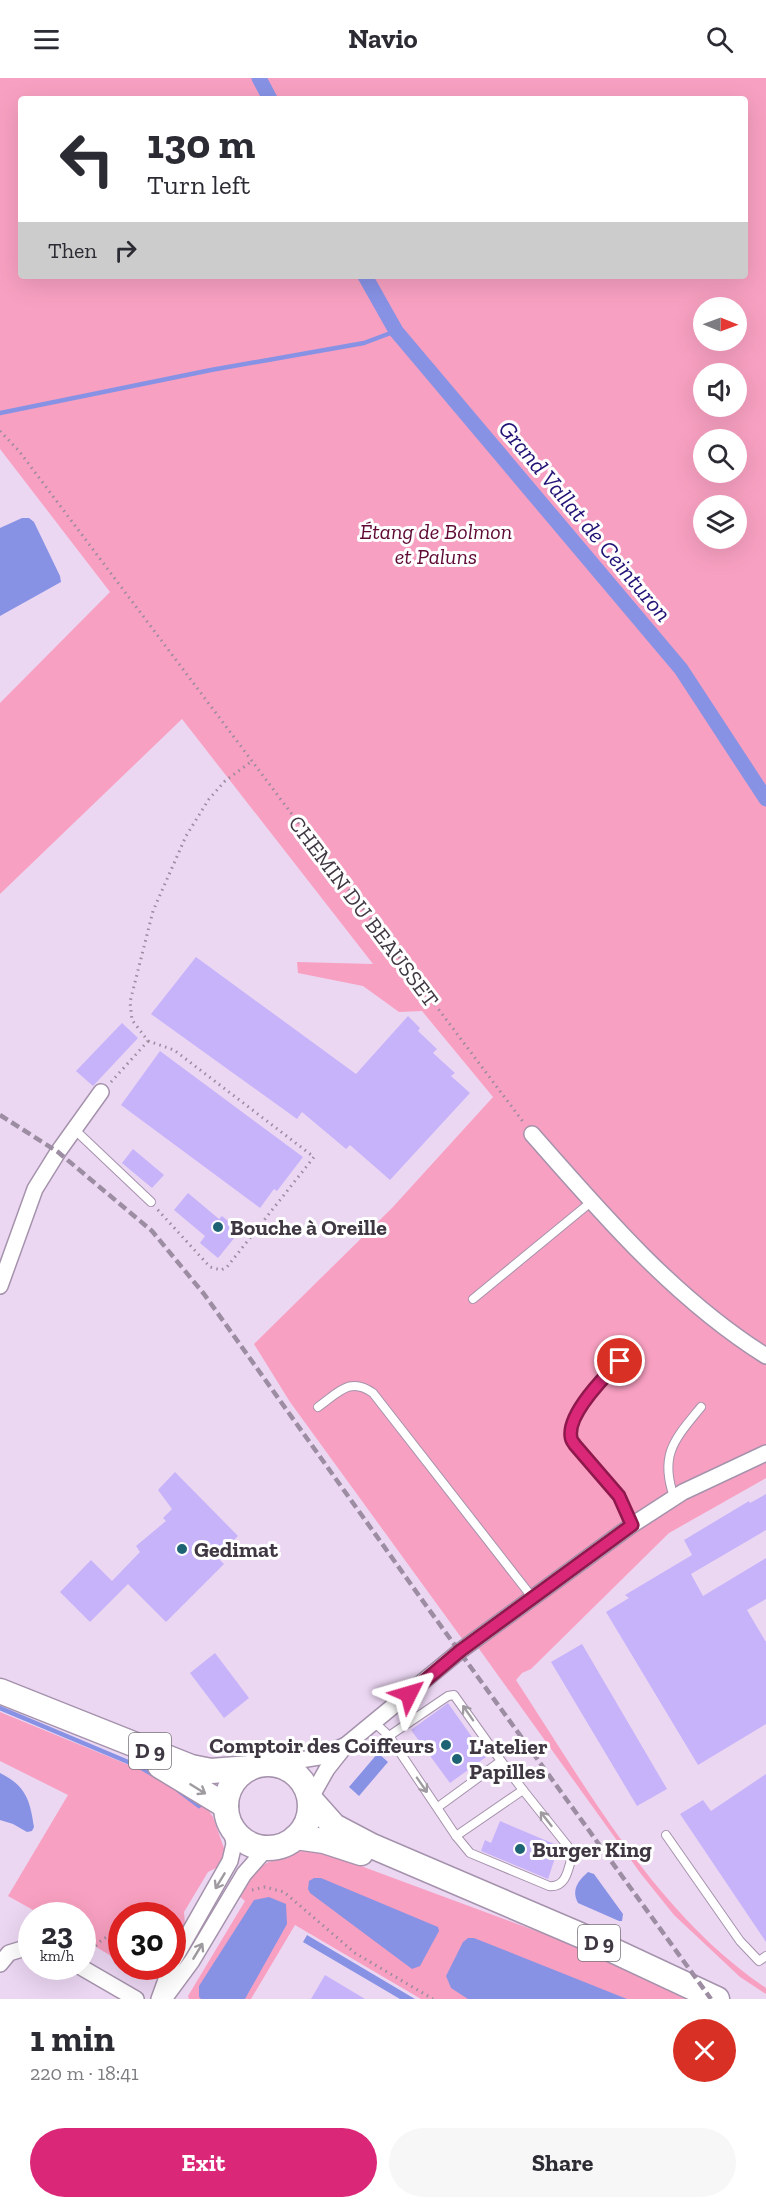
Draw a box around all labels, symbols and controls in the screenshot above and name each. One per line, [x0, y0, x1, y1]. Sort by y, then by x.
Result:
icon: menu [30, 23, 63, 56]
text: Navio [348, 23, 418, 55]
icon: search [703, 23, 736, 56]
text: 130 m [147, 118, 255, 169]
icon: left [48, 120, 126, 198]
text: Turn left [147, 169, 250, 201]
icon: right [109, 234, 142, 267]
text: Then [48, 237, 97, 264]
north arrow [693, 297, 747, 351]
map controls [693, 297, 747, 549]
button: sound [693, 363, 747, 417]
water label: Grand Vallat de Ceinturon [493, 414, 678, 627]
button: search [693, 429, 747, 483]
button: layers [693, 495, 747, 549]
park label: Étang de Bolmon et Paluns [360, 518, 512, 570]
street label: CHEMIN DU BEAUSSET [283, 810, 445, 1013]
place label: Bouche à Oreille [230, 1214, 387, 1241]
marker: Bouche à Oreille [211, 1220, 225, 1234]
pin [594, 1335, 645, 1386]
icon: arrive [603, 1344, 636, 1377]
place label: Gedimat [194, 1536, 278, 1563]
marker: Gedimat [175, 1542, 189, 1556]
position arrow [377, 1662, 441, 1726]
one-way arrow [462, 1705, 474, 1722]
place label: Comptoir des Coiffeurs [209, 1732, 434, 1759]
road number: D 9 [129, 1733, 171, 1769]
place label: L'atelier Papilles [469, 1733, 548, 1785]
marker: Comptoir des Coiffeurs [439, 1738, 453, 1752]
marker: L'atelier Papilles [450, 1752, 464, 1766]
one-way arrow [416, 1776, 428, 1792]
one-way arrow [189, 1784, 206, 1796]
one-way arrow [539, 1812, 552, 1828]
place label: Burger King [532, 1836, 652, 1863]
marker: Burger King [513, 1842, 527, 1856]
one-way arrow [213, 1872, 225, 1889]
speed limit sign: 30 [108, 1902, 186, 1980]
text: 23 [41, 1916, 73, 1952]
road number: D 9 [578, 1925, 620, 1961]
one-way arrow [192, 1943, 204, 1960]
text: km/h [40, 1947, 74, 1965]
text: 1 min [30, 2017, 115, 2060]
button: close [673, 2019, 736, 2082]
text: 220 m · 18:41 [30, 2061, 139, 2085]
button: Exit [30, 2128, 377, 2197]
button: Share [389, 2128, 736, 2197]

